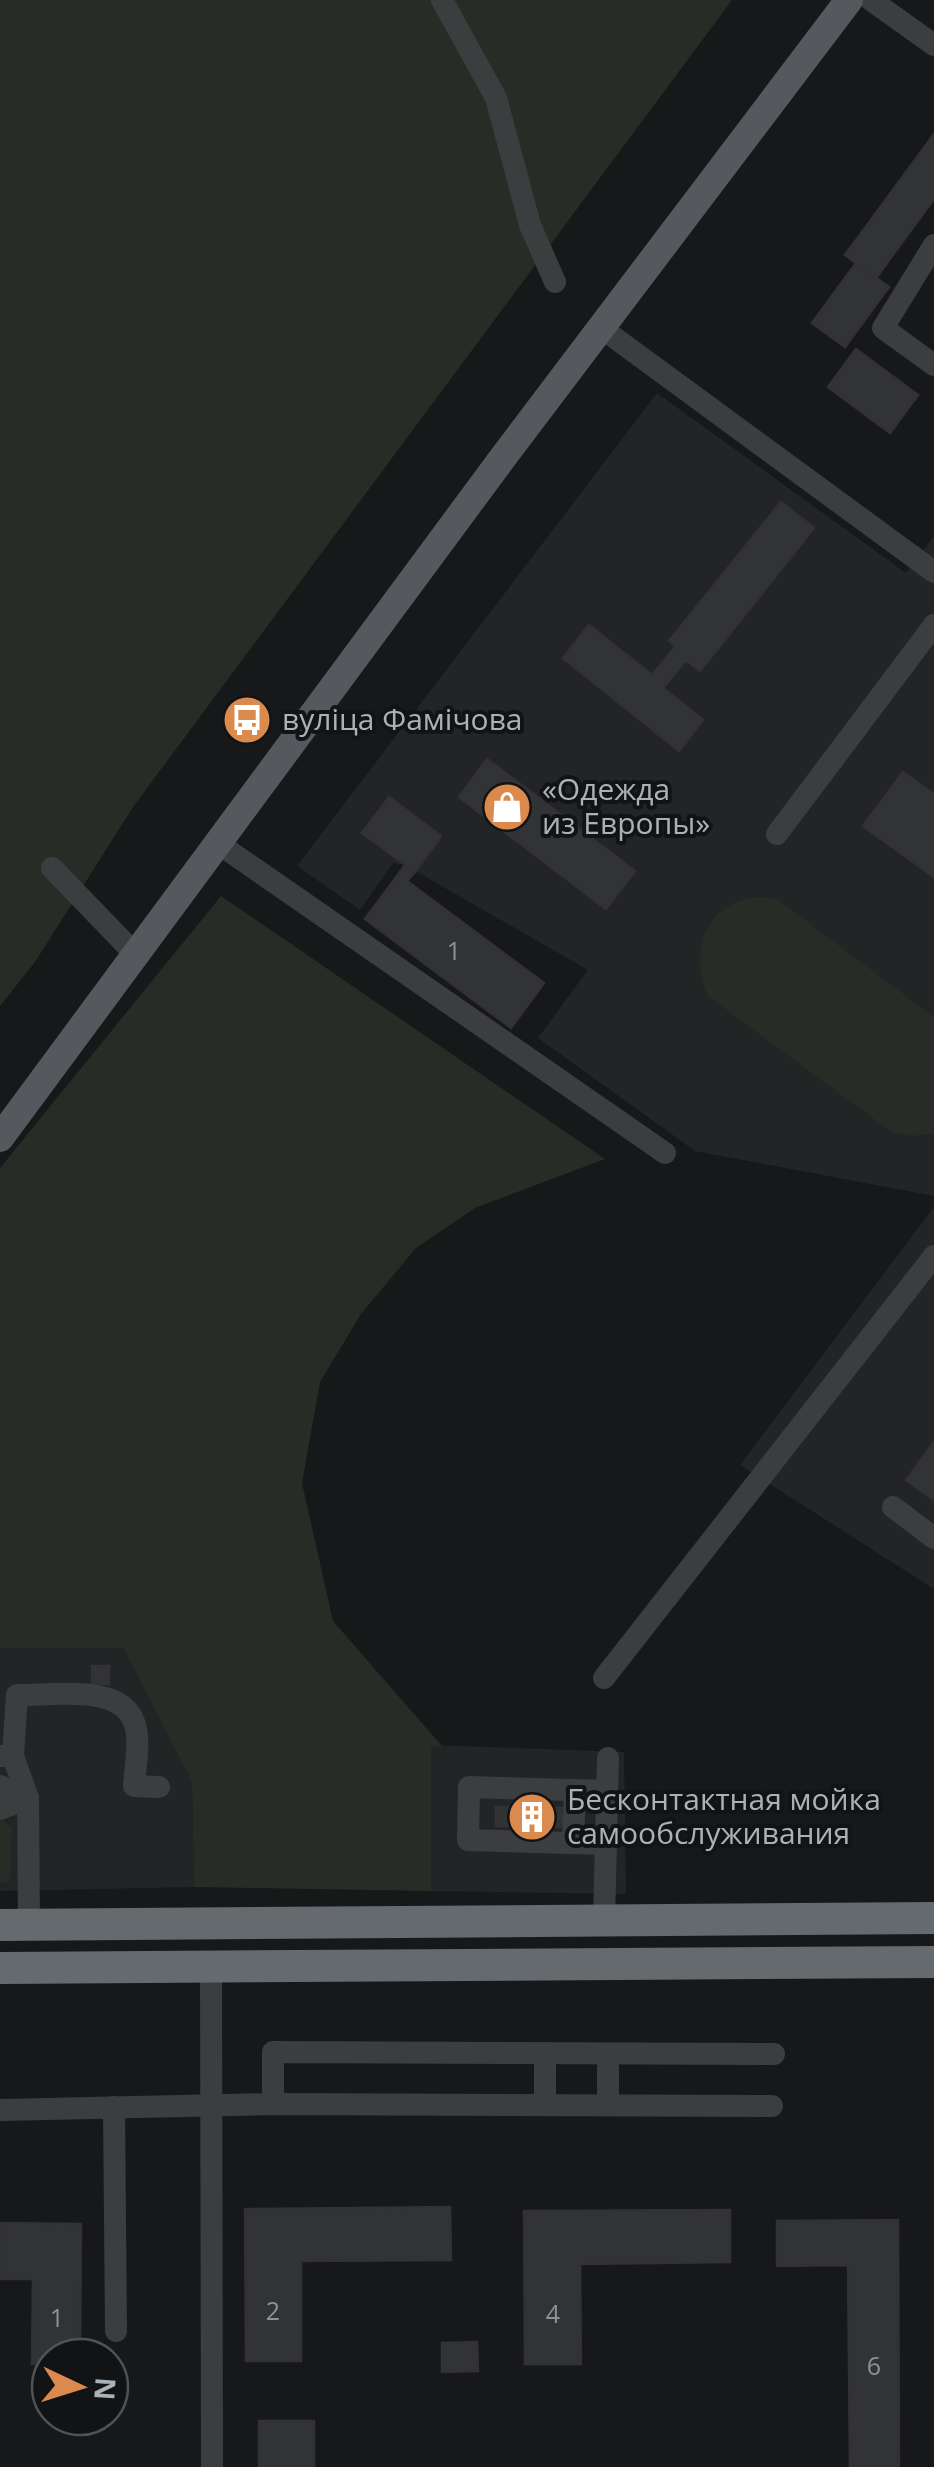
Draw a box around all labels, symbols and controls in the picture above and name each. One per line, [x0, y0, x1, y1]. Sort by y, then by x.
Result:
bus stop icon: вуліца Фамічова [221, 694, 273, 746]
place label: вуліца Фамічова [282, 698, 523, 739]
place label: «Одежда из Европы» [542, 768, 710, 843]
shop icon: «Одежда из Европы» [481, 781, 533, 833]
house number: 1 [447, 933, 461, 967]
place label: Бесконтактная мойка самообслуживания [567, 1778, 881, 1853]
building icon: Бесконтактная мойка самообслуживания [506, 1791, 558, 1843]
house number: 2 [266, 2293, 280, 2327]
house number: 4 [546, 2296, 560, 2330]
house number: 1 [50, 2300, 64, 2334]
north arrow [30, 2337, 130, 2437]
house number: 6 [867, 2348, 881, 2382]
text: N [86, 2376, 126, 2401]

